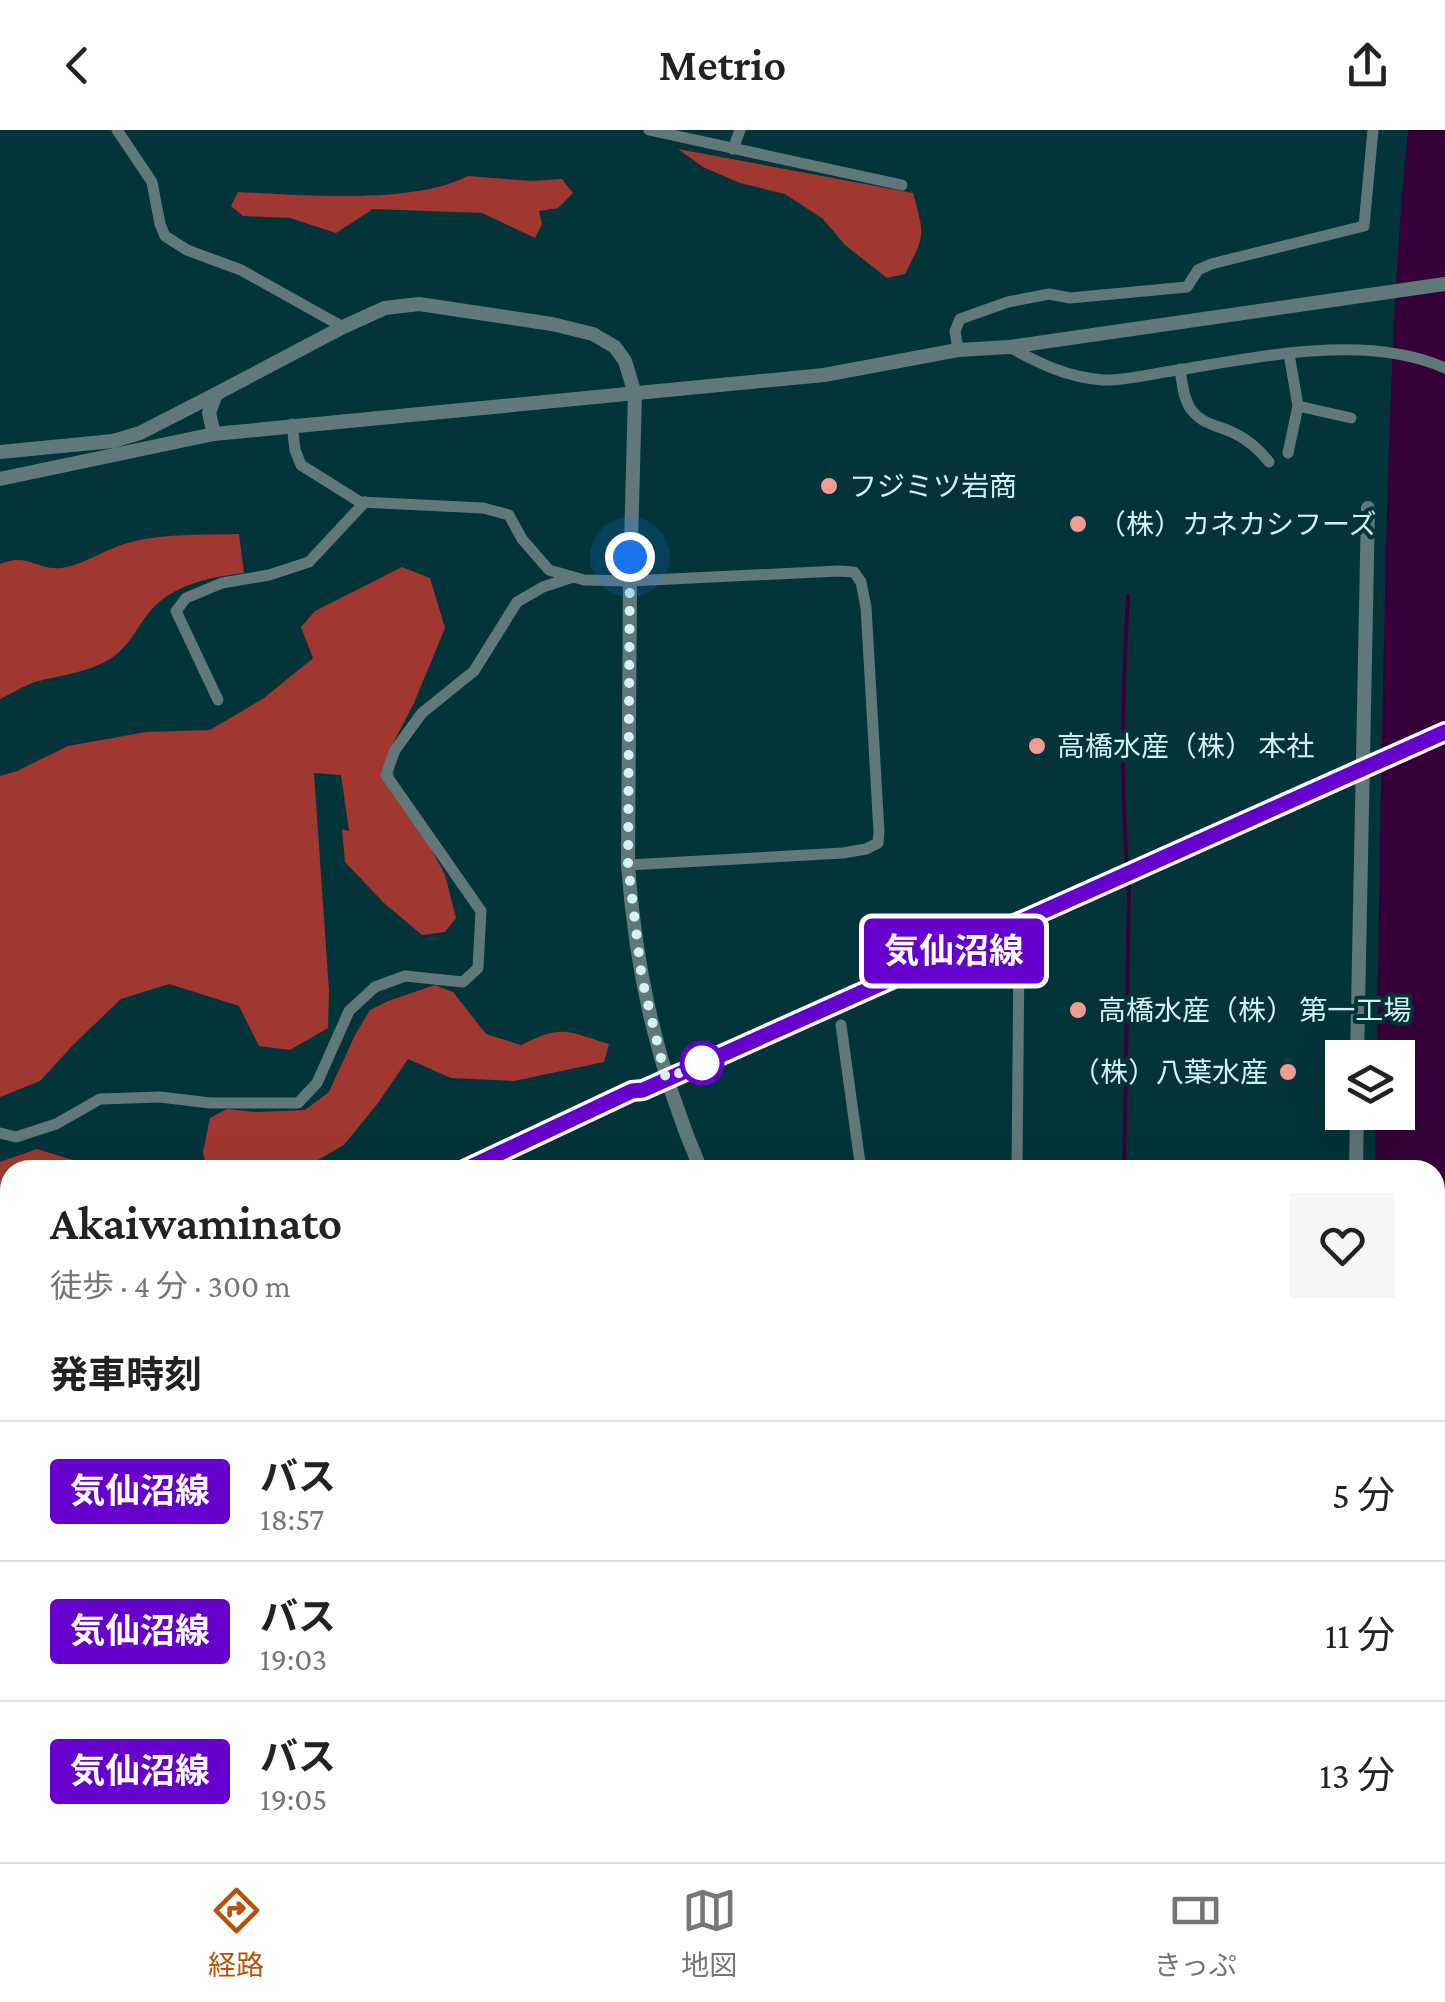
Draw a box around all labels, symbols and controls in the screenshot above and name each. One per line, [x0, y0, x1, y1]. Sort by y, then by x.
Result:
icon: back [50, 38, 105, 93]
icon: share [1340, 38, 1395, 93]
text: Metrio [659, 40, 786, 90]
place label: フジミツ岩商 [849, 471, 1017, 502]
marker: フジミツ岩商 [818, 475, 840, 497]
place label: （株）カネカシフーズ [1098, 509, 1377, 540]
marker: （株）カネカシフーズ [1067, 513, 1089, 535]
your location [605, 532, 655, 582]
place label: 高橋水産（株） 本社 [1057, 731, 1314, 762]
marker: 高橋水産（株） 本社 [1026, 735, 1048, 757]
line badge: 気仙沼線 [884, 918, 1024, 984]
text: 気仙沼線 [884, 932, 1024, 971]
place label: 高橋水産（株） 第一工場 [1098, 995, 1411, 1026]
marker: 高橋水産（株） 第一工場 [1067, 999, 1089, 1021]
map controls [1325, 1040, 1415, 1130]
button: layers [1325, 1040, 1415, 1130]
unlabelled marker [681, 1042, 723, 1084]
place label: （株）八葉水産 [1072, 1057, 1268, 1088]
marker: （株）八葉水産 [1277, 1061, 1299, 1083]
button: heart [1290, 1193, 1395, 1298]
text: Akaiwaminato [50, 1196, 342, 1249]
text: 徒歩 · 4 分 · 300 m [50, 1268, 291, 1304]
text: 発車時刻 [50, 1354, 202, 1396]
text: バス [260, 1456, 336, 1498]
text: 気仙沼線 [70, 1472, 210, 1511]
text: 5 分 [1332, 1474, 1395, 1516]
text: 18:57 [260, 1501, 324, 1537]
text: バス [260, 1596, 336, 1638]
text: 気仙沼線 [70, 1612, 210, 1651]
text: 11 分 [1325, 1614, 1395, 1656]
text: 19:03 [260, 1641, 327, 1677]
text: バス [260, 1736, 336, 1778]
text: 気仙沼線 [70, 1752, 210, 1791]
text: 13 分 [1319, 1754, 1395, 1796]
text: 19:05 [260, 1781, 327, 1817]
tab: 経路 [208, 1883, 264, 1983]
tab: 地図 [681, 1883, 737, 1983]
tab: きっぷ [1154, 1883, 1237, 1983]

